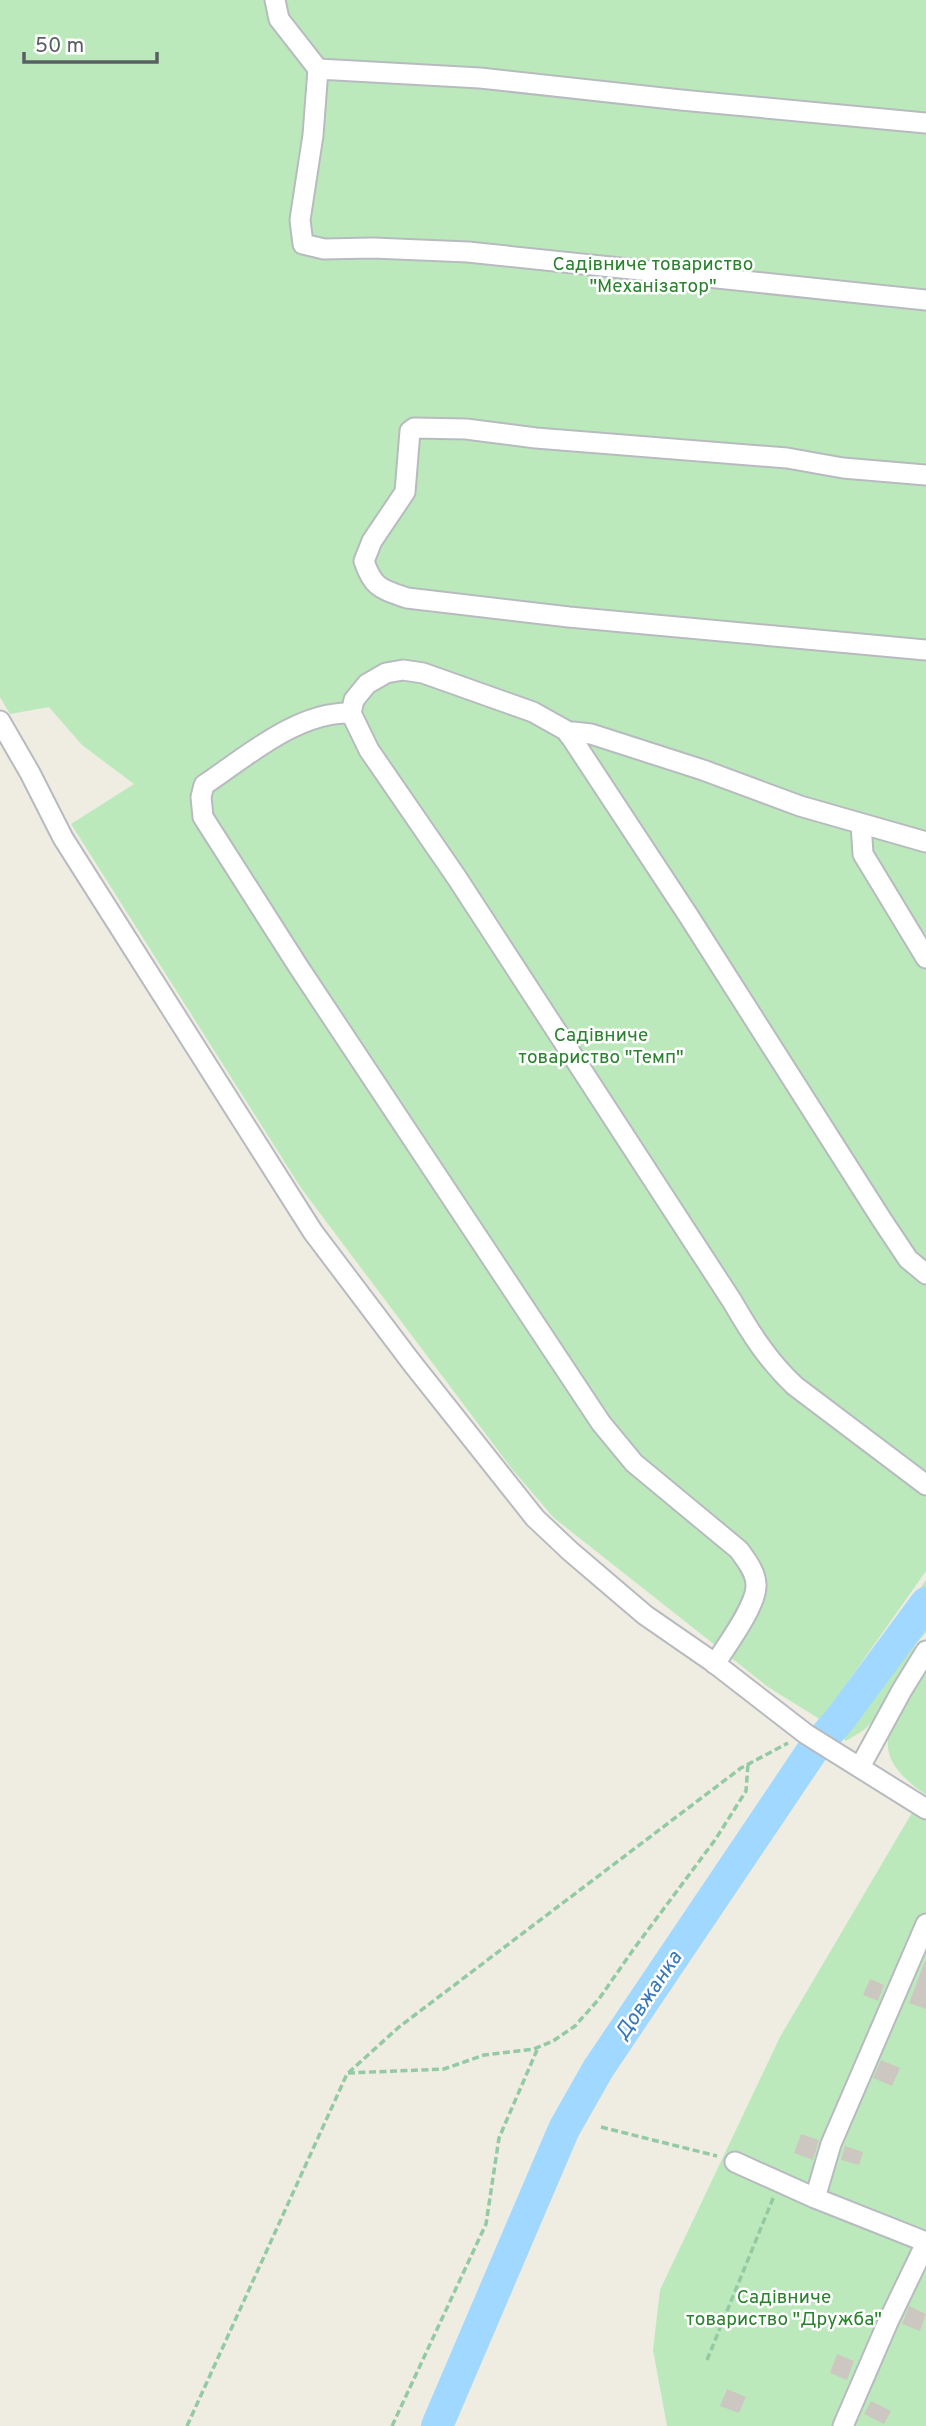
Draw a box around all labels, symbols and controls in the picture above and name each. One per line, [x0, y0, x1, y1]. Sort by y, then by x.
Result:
scale bar [24, 21, 158, 65]
text: 50 m [35, 33, 84, 60]
park label: Садівниче товариство "Механізатор" [553, 253, 753, 299]
park label: Садівниче товариство "Темп" [518, 1024, 684, 1070]
water label: Довжанка [610, 1946, 689, 2046]
park label: Садівниче товариство "Дружба" [686, 2286, 882, 2332]

